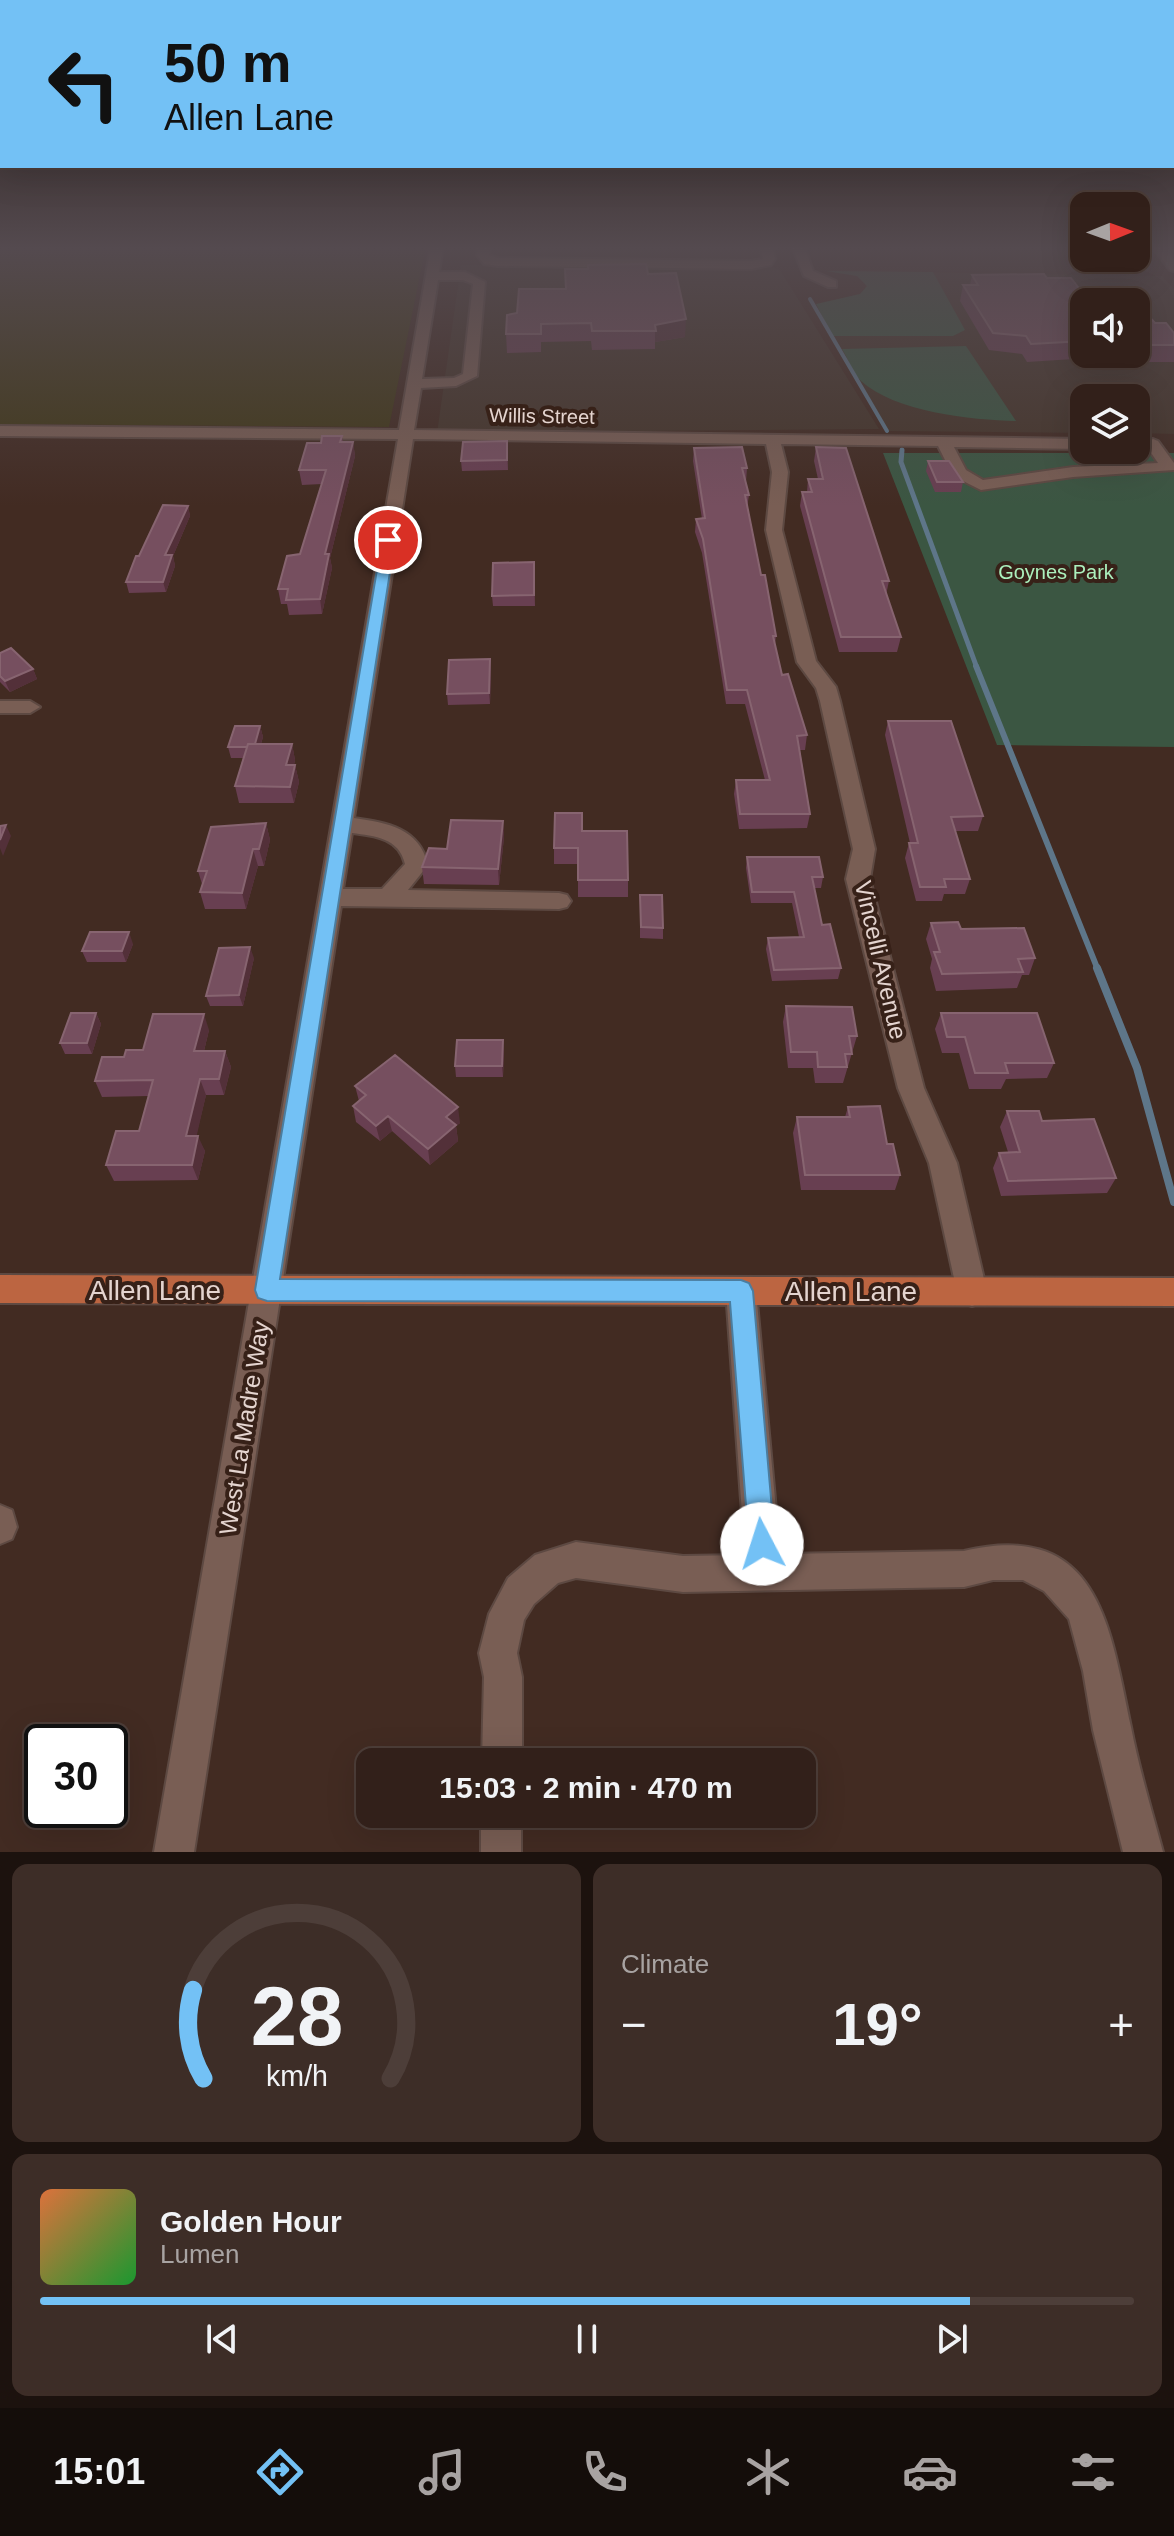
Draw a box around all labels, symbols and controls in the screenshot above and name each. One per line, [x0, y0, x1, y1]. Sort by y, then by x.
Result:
text: 50 m [164, 31, 292, 94]
icon: left [32, 32, 136, 136]
text: Allen Lane [164, 97, 334, 138]
north arrow [1070, 192, 1150, 272]
map controls [1070, 192, 1150, 464]
button: sound [1070, 288, 1150, 368]
button: layers [1070, 384, 1150, 464]
street label: Willis Street [489, 404, 595, 428]
pin [354, 506, 422, 574]
icon: arrive [366, 518, 410, 562]
park label: Goynes Park [998, 561, 1115, 583]
street label: Vincelli Avenue [850, 878, 912, 1042]
street label: Allen Lane [89, 1275, 221, 1306]
street label: Allen Lane [785, 1276, 917, 1307]
street label: West La Madre Way [214, 1319, 274, 1537]
position arrow [720, 1502, 804, 1586]
speed limit sign: 30 [24, 1724, 128, 1828]
text: 15:03 · 2 min · 470 m [439, 1771, 733, 1804]
text: Climate [621, 1949, 709, 1979]
text: 28 [250, 1970, 343, 2063]
text: 19° [832, 1991, 923, 2058]
text: − [621, 2000, 647, 2049]
text: + [1108, 2000, 1134, 2049]
text: km/h [266, 2060, 327, 2092]
text: Golden Hour [160, 2205, 342, 2238]
text: Lumen [160, 2239, 240, 2269]
icon: previous [200, 2317, 244, 2361]
icon: pause [565, 2317, 609, 2361]
icon: next [930, 2317, 974, 2361]
icon: directions [252, 2444, 308, 2500]
icon: music [414, 2444, 470, 2500]
icon: phone [577, 2444, 633, 2500]
icon: climate [740, 2444, 796, 2500]
icon: car [902, 2444, 958, 2500]
icon: filters [1065, 2444, 1121, 2500]
text: 15:01 [53, 2451, 145, 2492]

